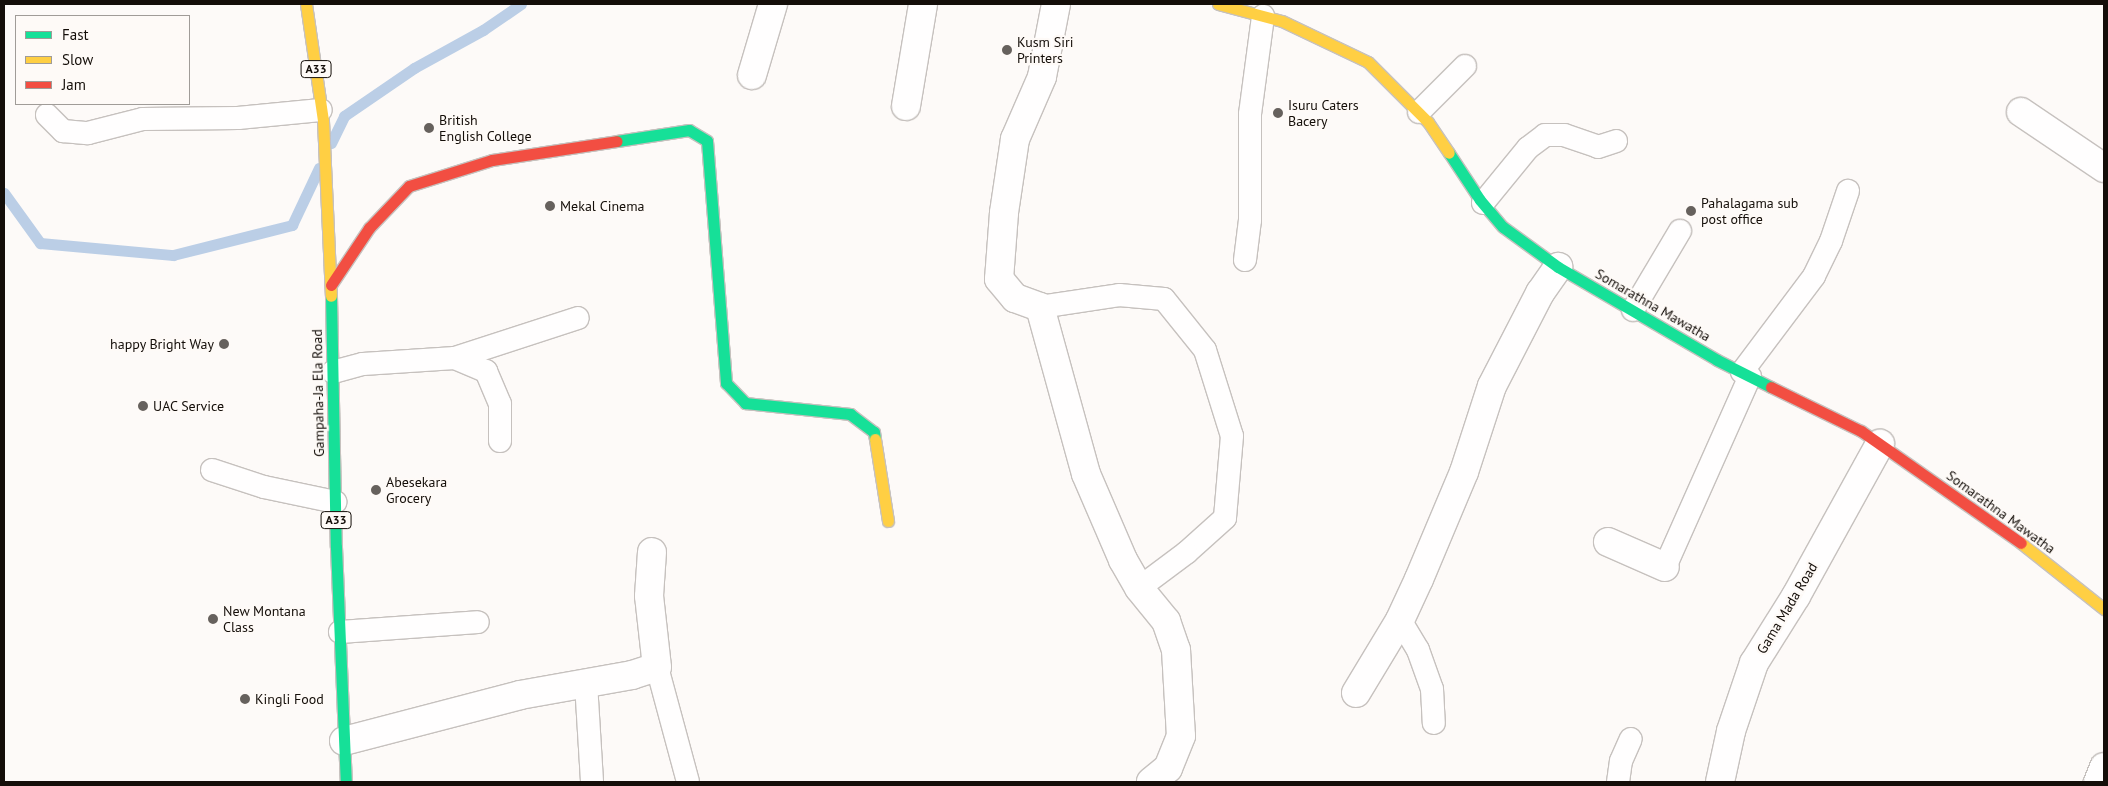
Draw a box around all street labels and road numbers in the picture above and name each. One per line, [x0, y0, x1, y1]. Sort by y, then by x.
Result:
road number: A33 [300, 60, 332, 78]
street label: Somarathna Mawatha [1592, 265, 1714, 345]
street label: Gampaha-Ja Ela Road [308, 329, 328, 457]
street label: Somarathna Mawatha [1943, 467, 2059, 557]
road number: A33 [320, 510, 352, 530]
street label: Gama Mada Road [1753, 559, 1821, 657]

